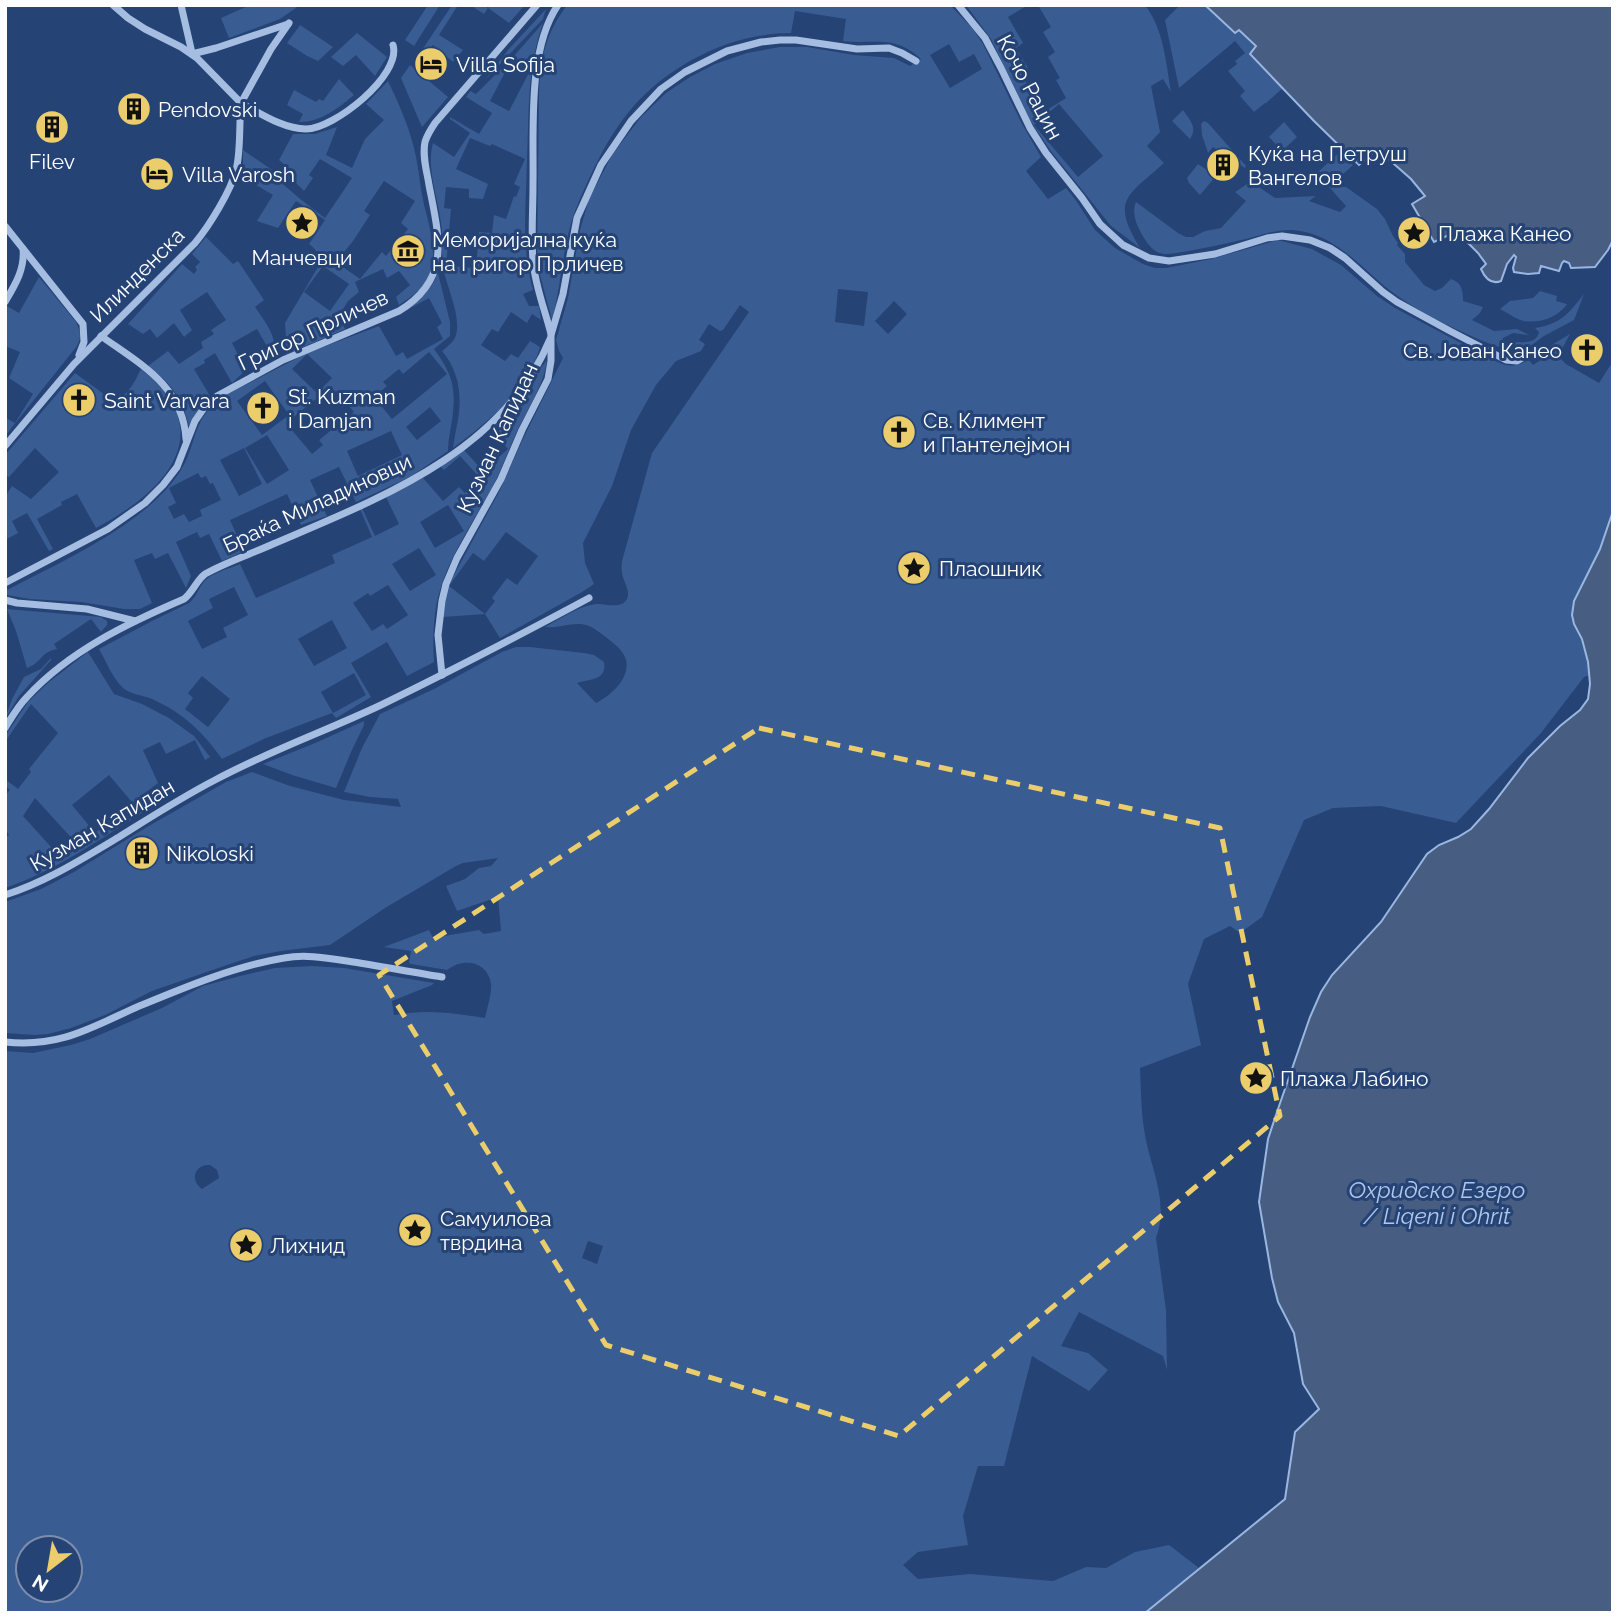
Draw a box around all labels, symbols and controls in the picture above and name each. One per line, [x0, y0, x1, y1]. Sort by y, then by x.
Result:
street label: Кочо Рацин [992, 30, 1068, 144]
hotel icon: Villa Sofija [412, 45, 450, 83]
place label: Villa Sofija [456, 52, 555, 77]
building icon: Pendovski [115, 90, 153, 128]
place label: Pendovski [158, 97, 257, 122]
building icon: Filev [33, 108, 71, 146]
place label: Куќа на Петруш Вангелов [1248, 141, 1407, 190]
building icon: Куќа на Петруш Вангелов [1204, 146, 1242, 184]
place label: Filev [29, 149, 75, 174]
hotel icon: Villa Varosh [138, 155, 176, 193]
place label: Villa Varosh [182, 162, 295, 187]
place icon: Манчевци [283, 204, 321, 242]
place icon: Плажа Канео [1395, 214, 1433, 252]
place label: Плажа Канео [1438, 221, 1572, 246]
street label: Илинденска [85, 223, 189, 327]
place label: Меморијална куќа на Григор Прличев [432, 227, 623, 276]
museum icon: Меморијална куќа на Григор Прличев [389, 232, 427, 270]
place label: Манчевци [251, 245, 353, 270]
street label: Григор Прличев [234, 284, 392, 376]
church icon: Св. Јован Канео [1568, 331, 1606, 369]
place label: Св. Јован Канео [1403, 338, 1562, 363]
street label: Кузман Капидан [451, 359, 543, 517]
church icon: Saint Varvara [60, 381, 98, 419]
place label: St. Kuzman i Damjan [288, 384, 396, 433]
place label: Saint Varvara [104, 388, 230, 413]
church icon: St. Kuzman i Damjan [244, 389, 282, 427]
place label: Св. Климент и Пантелејмон [923, 408, 1070, 457]
church icon: Св. Климент и Пантелејмон [880, 413, 918, 451]
street label: Браќа Миладиновци [219, 448, 415, 558]
place icon: Плаошник [895, 549, 933, 587]
place label: Плаошник [939, 556, 1042, 581]
street label: Кузман Капидан [25, 774, 179, 876]
building icon: Nikoloski [123, 834, 161, 872]
place label: Nikoloski [166, 841, 254, 866]
place icon: Плажа Лабино [1237, 1059, 1275, 1097]
place label: Плажа Лабино [1280, 1066, 1428, 1091]
water label: Охридско Езеро / Liqeni i Ohrit [1349, 1176, 1526, 1229]
place label: Самуилова тврдина [440, 1206, 552, 1255]
place icon: Самуилова тврдина [396, 1211, 434, 1249]
place icon: Лихнид [227, 1226, 265, 1264]
place label: Лихнид [270, 1233, 345, 1258]
north arrow [14, 1534, 84, 1604]
text: N [28, 1570, 52, 1597]

